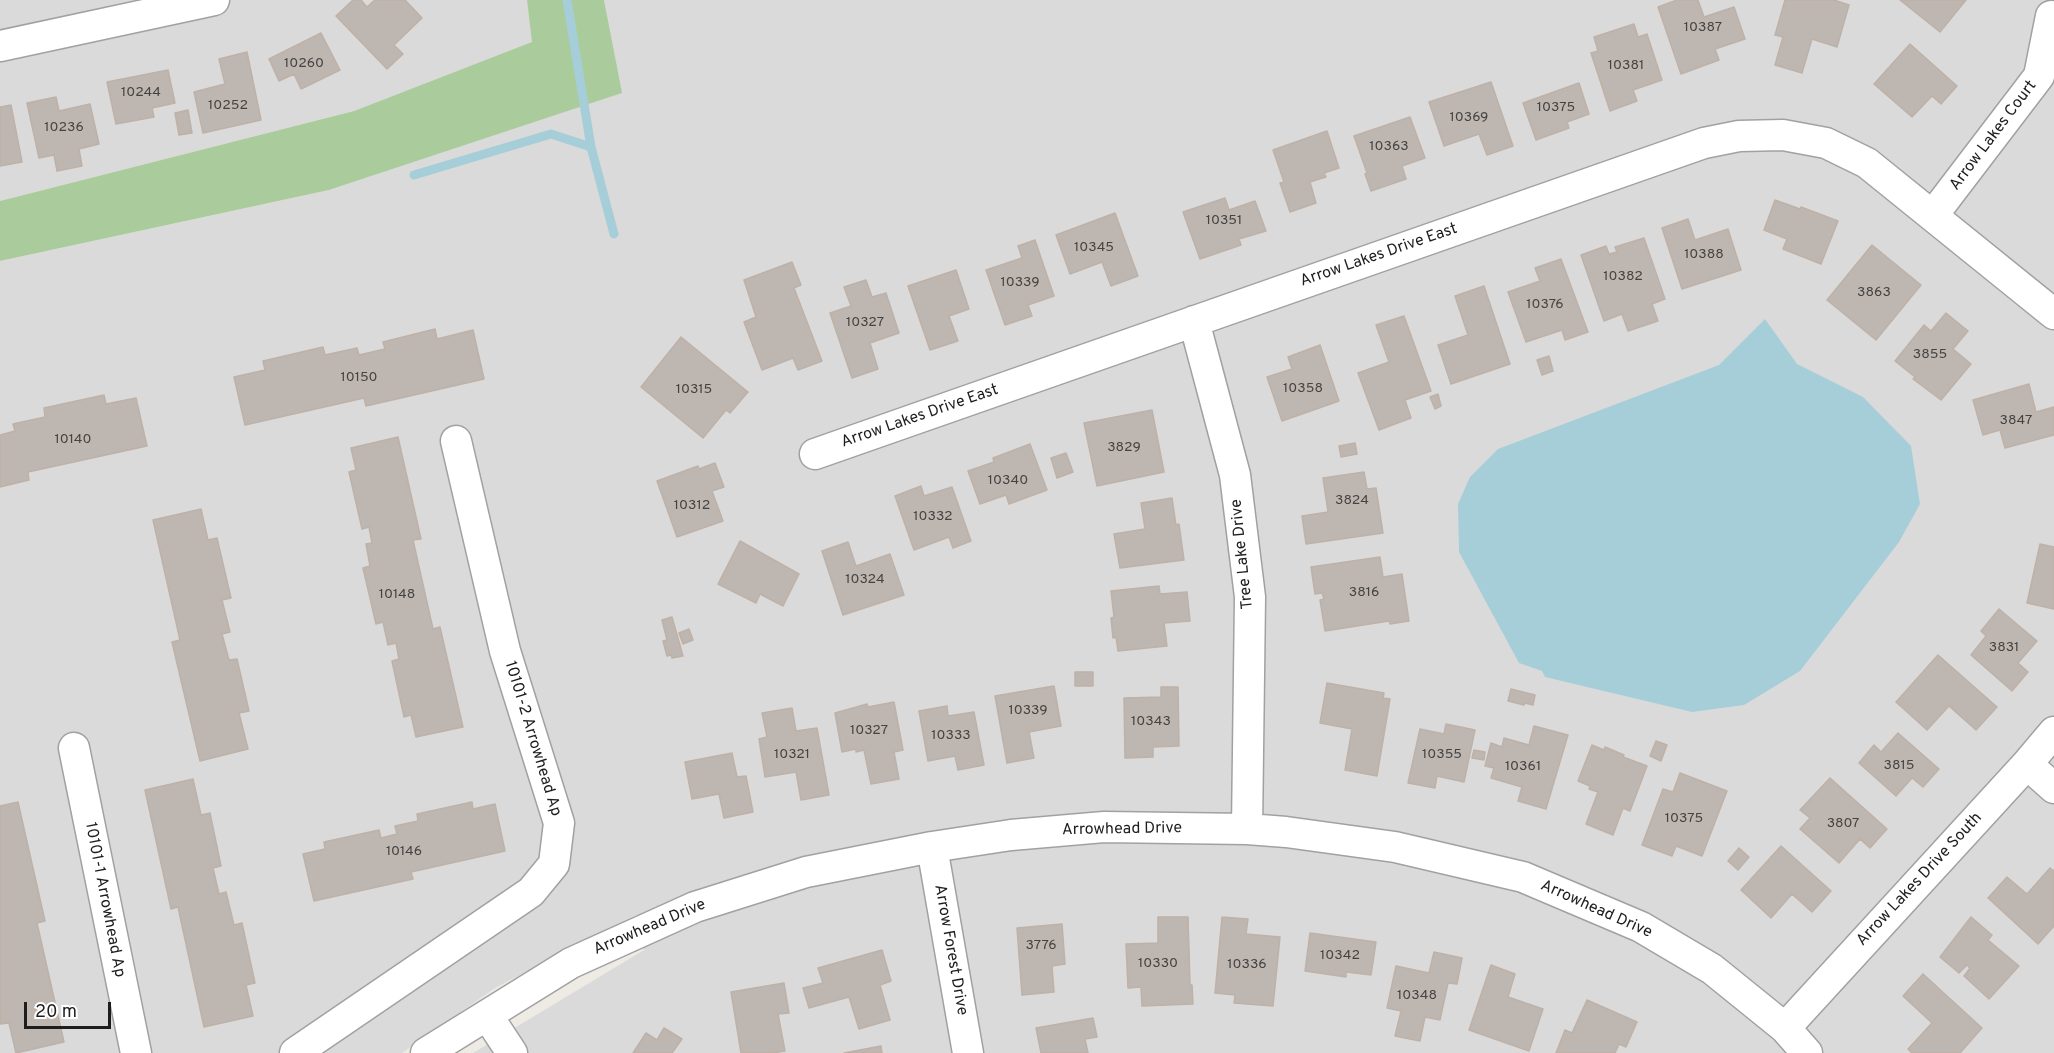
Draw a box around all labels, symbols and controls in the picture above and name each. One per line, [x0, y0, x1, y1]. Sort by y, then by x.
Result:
house number: 10387 [1684, 20, 1722, 36]
house number: 10260 [284, 56, 324, 72]
house number: 10381 [1608, 58, 1644, 74]
street label: Arrow Lakes Court [1946, 77, 2042, 195]
house number: 10244 [121, 85, 161, 101]
house number: 10252 [208, 98, 248, 114]
house number: 10375 [1537, 100, 1575, 116]
house number: 10369 [1450, 110, 1488, 126]
house number: 10236 [44, 120, 84, 136]
house number: 10363 [1369, 139, 1409, 155]
house number: 10351 [1206, 213, 1242, 229]
street label: Arrow Lakes Drive East [1298, 220, 1460, 292]
house number: 10345 [1074, 240, 1114, 256]
house number: 10388 [1684, 247, 1724, 263]
house number: 10382 [1603, 269, 1643, 285]
house number: 10339 [1000, 275, 1040, 291]
house number: 3863 [1857, 285, 1891, 301]
house number: 10376 [1526, 297, 1564, 313]
house number: 10327 [846, 315, 884, 331]
house number: 3855 [1913, 347, 1947, 363]
house number: 10150 [340, 370, 378, 386]
street label: Arrow Lakes Drive East [839, 381, 1001, 453]
house number: 10358 [1283, 381, 1323, 397]
house number: 10315 [676, 382, 712, 398]
house number: 3847 [2000, 413, 2032, 429]
house number: 10140 [55, 432, 91, 448]
house number: 3829 [1107, 440, 1141, 456]
house number: 10340 [988, 473, 1028, 489]
house number: 3824 [1335, 493, 1369, 509]
house number: 10312 [674, 498, 710, 514]
street label: Tree Lake Drive [1228, 498, 1258, 610]
house number: 10332 [913, 509, 953, 525]
house number: 10324 [845, 572, 885, 588]
house number: 3816 [1349, 585, 1379, 601]
house number: 10148 [379, 587, 415, 603]
house number: 3831 [1989, 640, 2019, 656]
street label: 10101-2 Arrowhead Ap [499, 659, 565, 819]
house number: 10339 [1008, 703, 1048, 719]
house number: 10343 [1131, 714, 1171, 730]
house number: 10327 [850, 723, 888, 739]
house number: 10333 [931, 728, 971, 744]
house number: 10321 [774, 747, 810, 763]
house number: 10355 [1422, 747, 1462, 763]
house number: 3815 [1884, 758, 1914, 774]
house number: 10361 [1505, 759, 1541, 775]
street label: Arrow Lakes Drive South [1853, 809, 1987, 951]
house number: 10375 [1665, 811, 1703, 827]
house number: 3807 [1827, 816, 1859, 832]
street label: Arrowhead Drive [1062, 819, 1182, 841]
street label: 10101-1 Arrowhead Ap [80, 821, 128, 979]
house number: 10146 [386, 844, 422, 860]
street label: Arrowhead Drive [1537, 877, 1655, 943]
street label: Arrow Forest Drive [929, 883, 971, 1017]
street label: Arrowhead Drive [591, 896, 709, 960]
house number: 3776 [1025, 938, 1057, 954]
house number: 10342 [1320, 948, 1360, 964]
house number: 10330 [1138, 956, 1178, 972]
house number: 10336 [1227, 957, 1267, 973]
house number: 10348 [1397, 988, 1437, 1004]
scale bar [27, 990, 114, 1028]
text: 20 m [35, 1001, 77, 1024]

